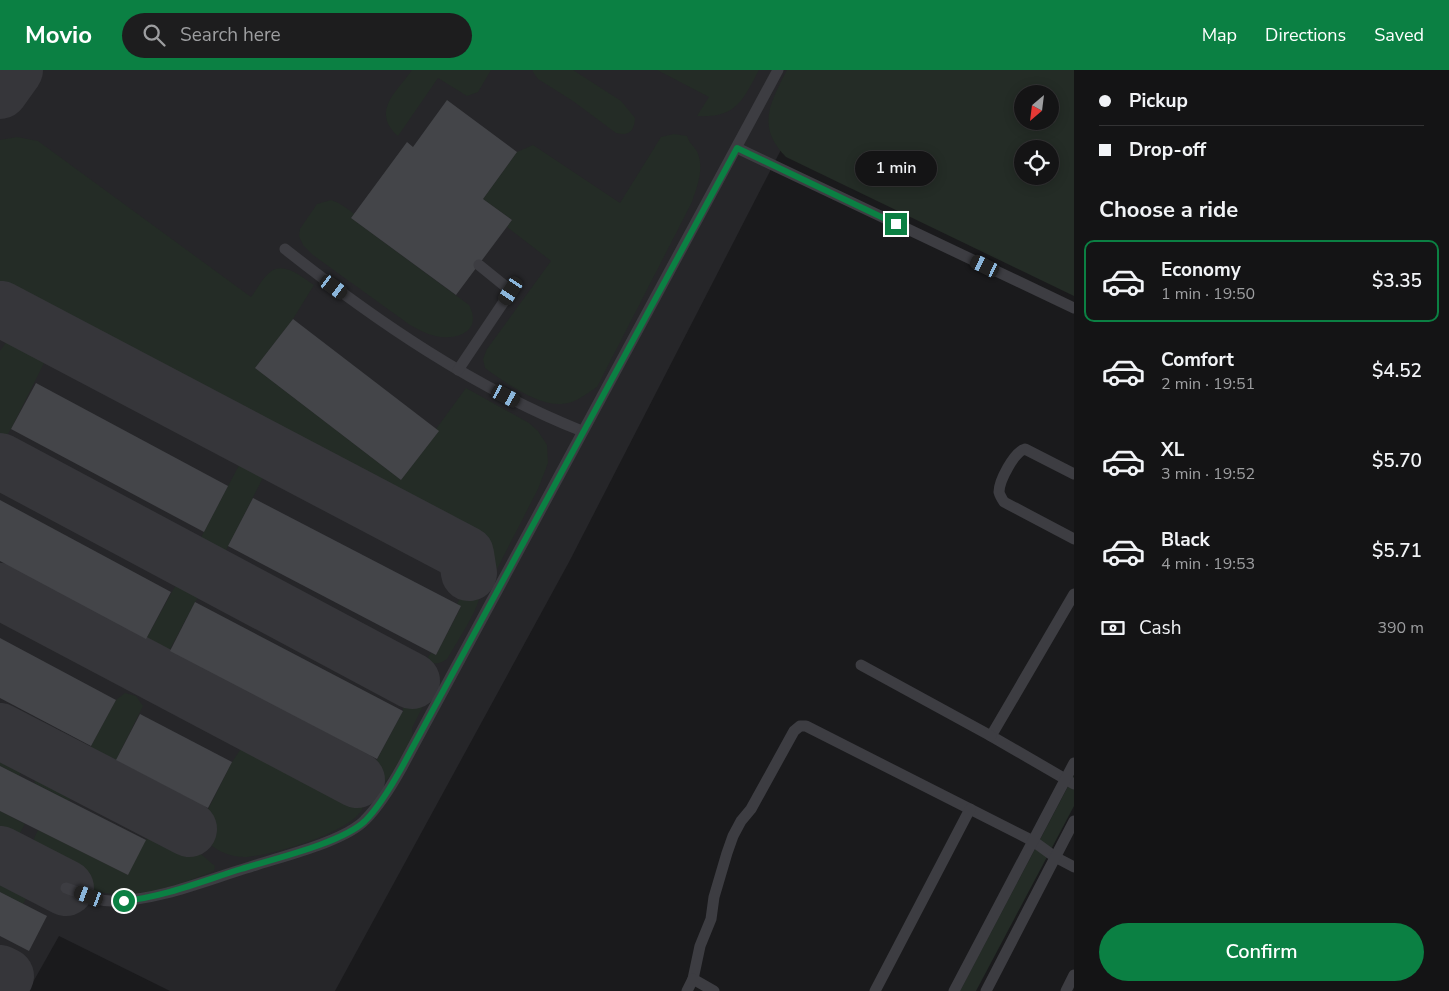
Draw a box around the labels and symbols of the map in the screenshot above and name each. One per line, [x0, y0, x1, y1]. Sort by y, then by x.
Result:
north arrow [1014, 85, 1059, 130]
callout: 1 min [855, 152, 937, 186]
route end [885, 213, 907, 235]
car [968, 253, 1001, 279]
car [317, 272, 350, 302]
car [496, 274, 525, 308]
car [489, 382, 522, 410]
car [72, 884, 105, 908]
route start [113, 890, 135, 912]

